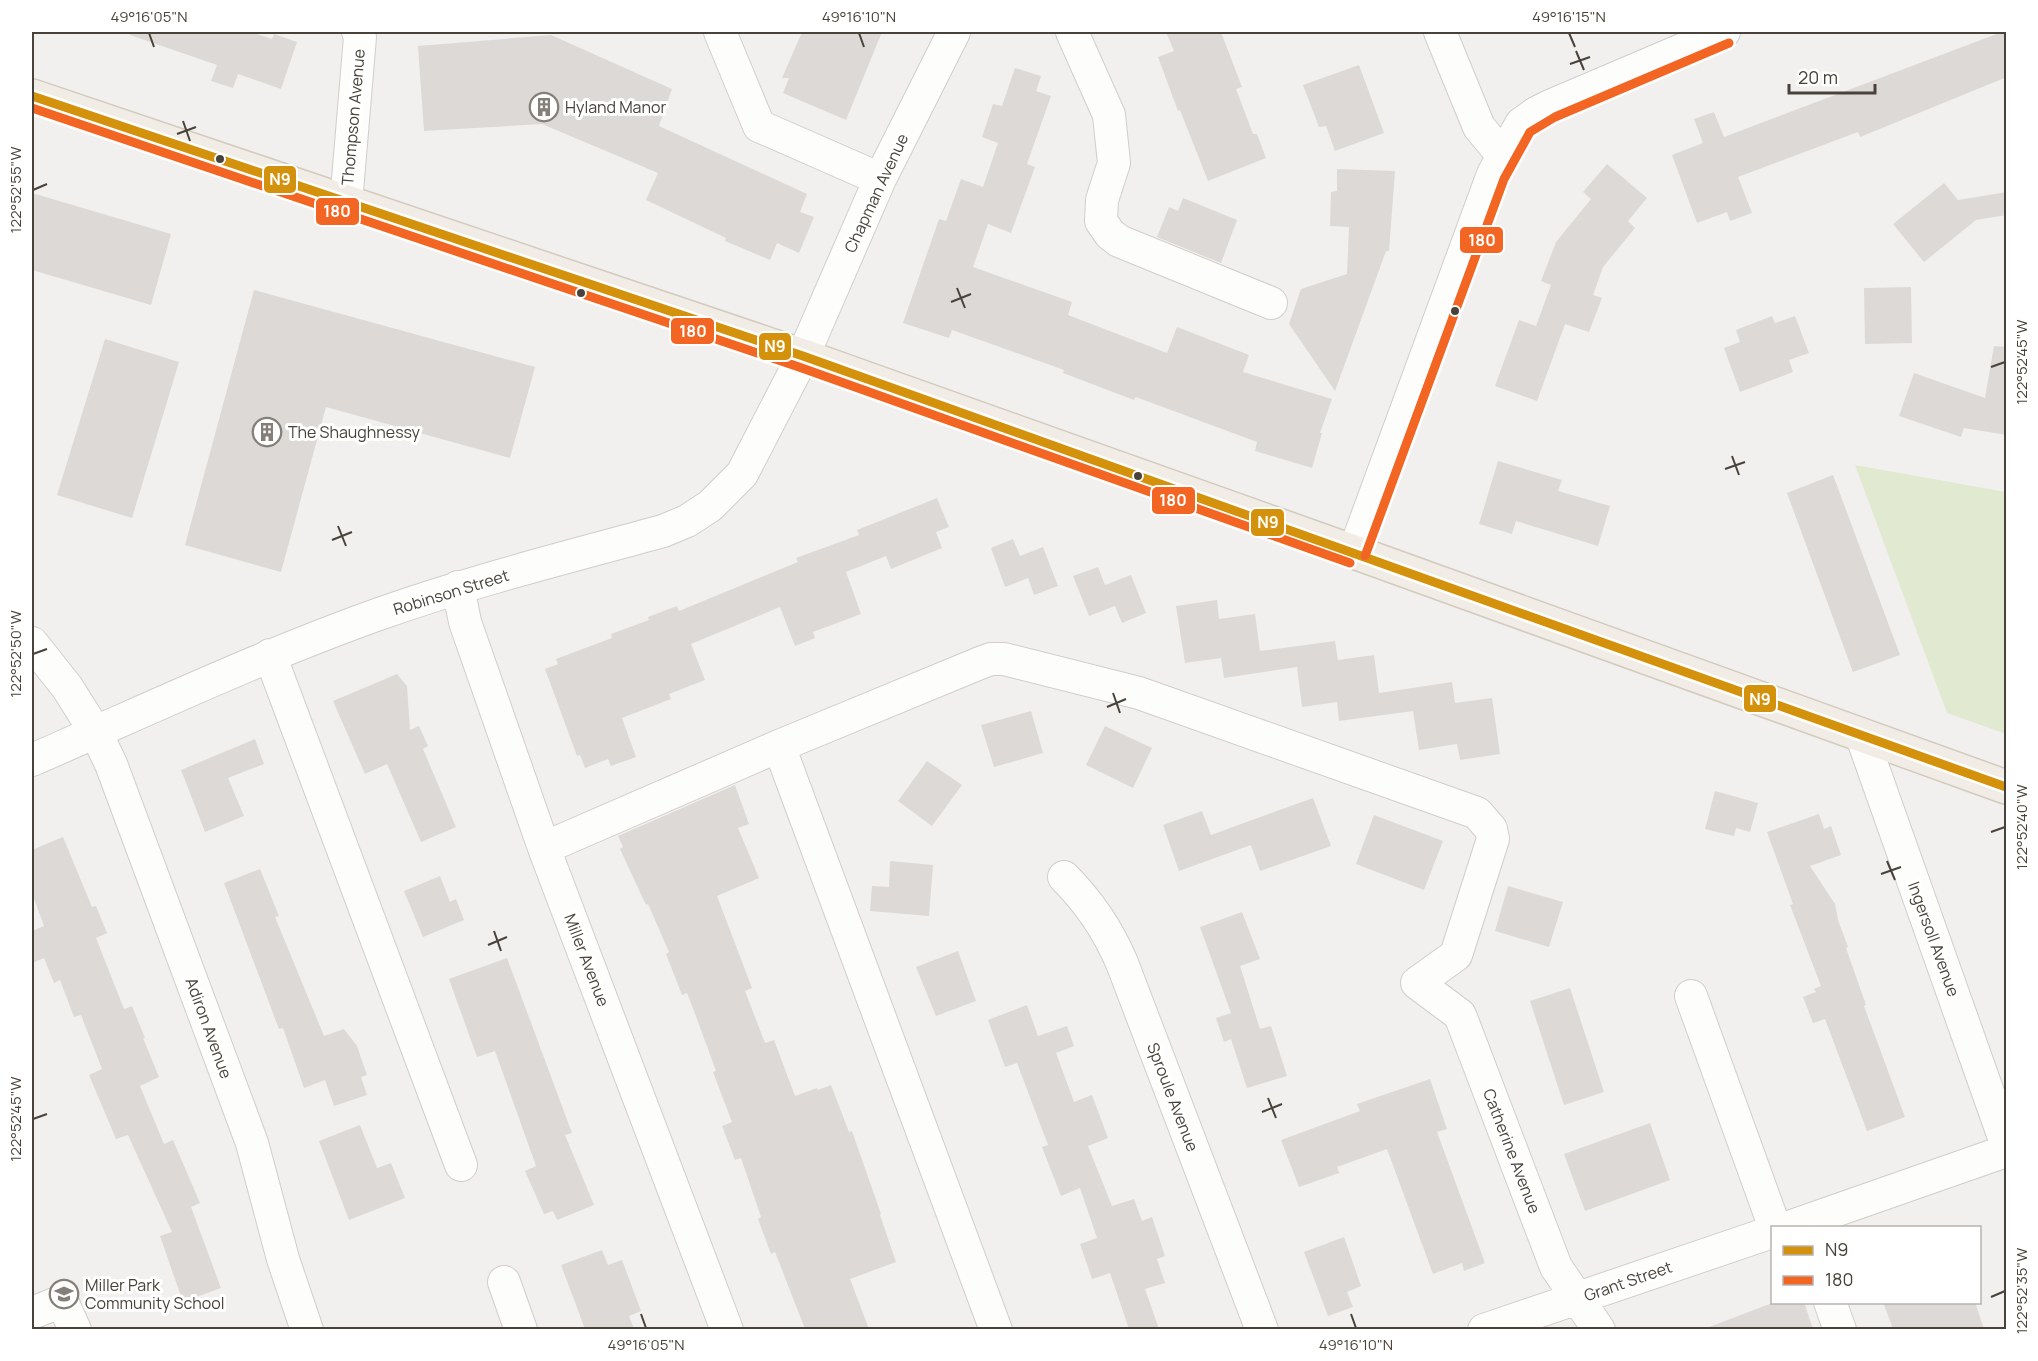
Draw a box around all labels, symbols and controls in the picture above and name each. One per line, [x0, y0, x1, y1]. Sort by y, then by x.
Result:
text: 49°16'05"N [110, 6, 188, 27]
text: 49°16'10"N [822, 6, 896, 27]
text: 49°16'15"N [1532, 6, 1606, 27]
street label: Thompson Avenue [336, 48, 370, 186]
scale bar [1789, 57, 1874, 95]
text: 20 m [1798, 65, 1838, 89]
building icon: Hyland Manor [528, 91, 560, 123]
place label: Hyland Manor [565, 96, 666, 118]
street label: Chapman Avenue [839, 130, 913, 256]
text: 122°52'55"W [5, 147, 26, 233]
unlabelled marker [214, 153, 226, 165]
line badge: N9 [263, 165, 297, 194]
text: N9 [269, 168, 291, 190]
line badge: 180 [315, 197, 360, 226]
text: 180 [323, 200, 351, 222]
line badge: 180 [1459, 226, 1504, 254]
text: 180 [1468, 229, 1496, 251]
unlabelled marker [575, 287, 587, 299]
unlabelled marker [1449, 305, 1461, 317]
line badge: 180 [670, 317, 715, 345]
text: 122°52'45"W [2011, 319, 2032, 405]
text: 180 [679, 320, 707, 342]
line badge: N9 [758, 332, 792, 361]
text: N9 [764, 335, 786, 357]
building icon: The Shaughnessy [251, 416, 283, 448]
place label: The Shaughnessy [288, 421, 421, 443]
unlabelled marker [1132, 470, 1144, 482]
line badge: 180 [1151, 486, 1196, 515]
text: 180 [1159, 489, 1187, 511]
line badge: N9 [1250, 508, 1285, 537]
text: N9 [1257, 511, 1279, 533]
street label: Robinson Street [390, 564, 512, 620]
text: 122°52'50"W [5, 610, 26, 698]
line badge: N9 [1743, 684, 1777, 713]
text: N9 [1749, 688, 1771, 710]
text: 122°52'40"W [2011, 784, 2032, 870]
street label: Ingersoll Avenue [1903, 878, 1965, 1000]
street label: Miller Avenue [559, 910, 615, 1010]
street label: Adiron Avenue [181, 974, 237, 1082]
street label: Sproule Avenue [1142, 1039, 1204, 1155]
text: 122°52'45"W [5, 1076, 26, 1162]
street label: Catherine Avenue [1478, 1085, 1546, 1217]
legend [1771, 1226, 1981, 1304]
text: N9 [1825, 1237, 1849, 1261]
text: 122°52'35"W [2011, 1248, 2032, 1334]
street label: Grant Street [1581, 1256, 1675, 1306]
text: 180 [1825, 1267, 1853, 1291]
place label: Miller Park Community School [85, 1274, 225, 1314]
school or university icon: Miller Park Community School [48, 1278, 80, 1310]
text: 49°16'05"N [607, 1334, 685, 1355]
text: 49°16'10"N [1319, 1334, 1393, 1355]

